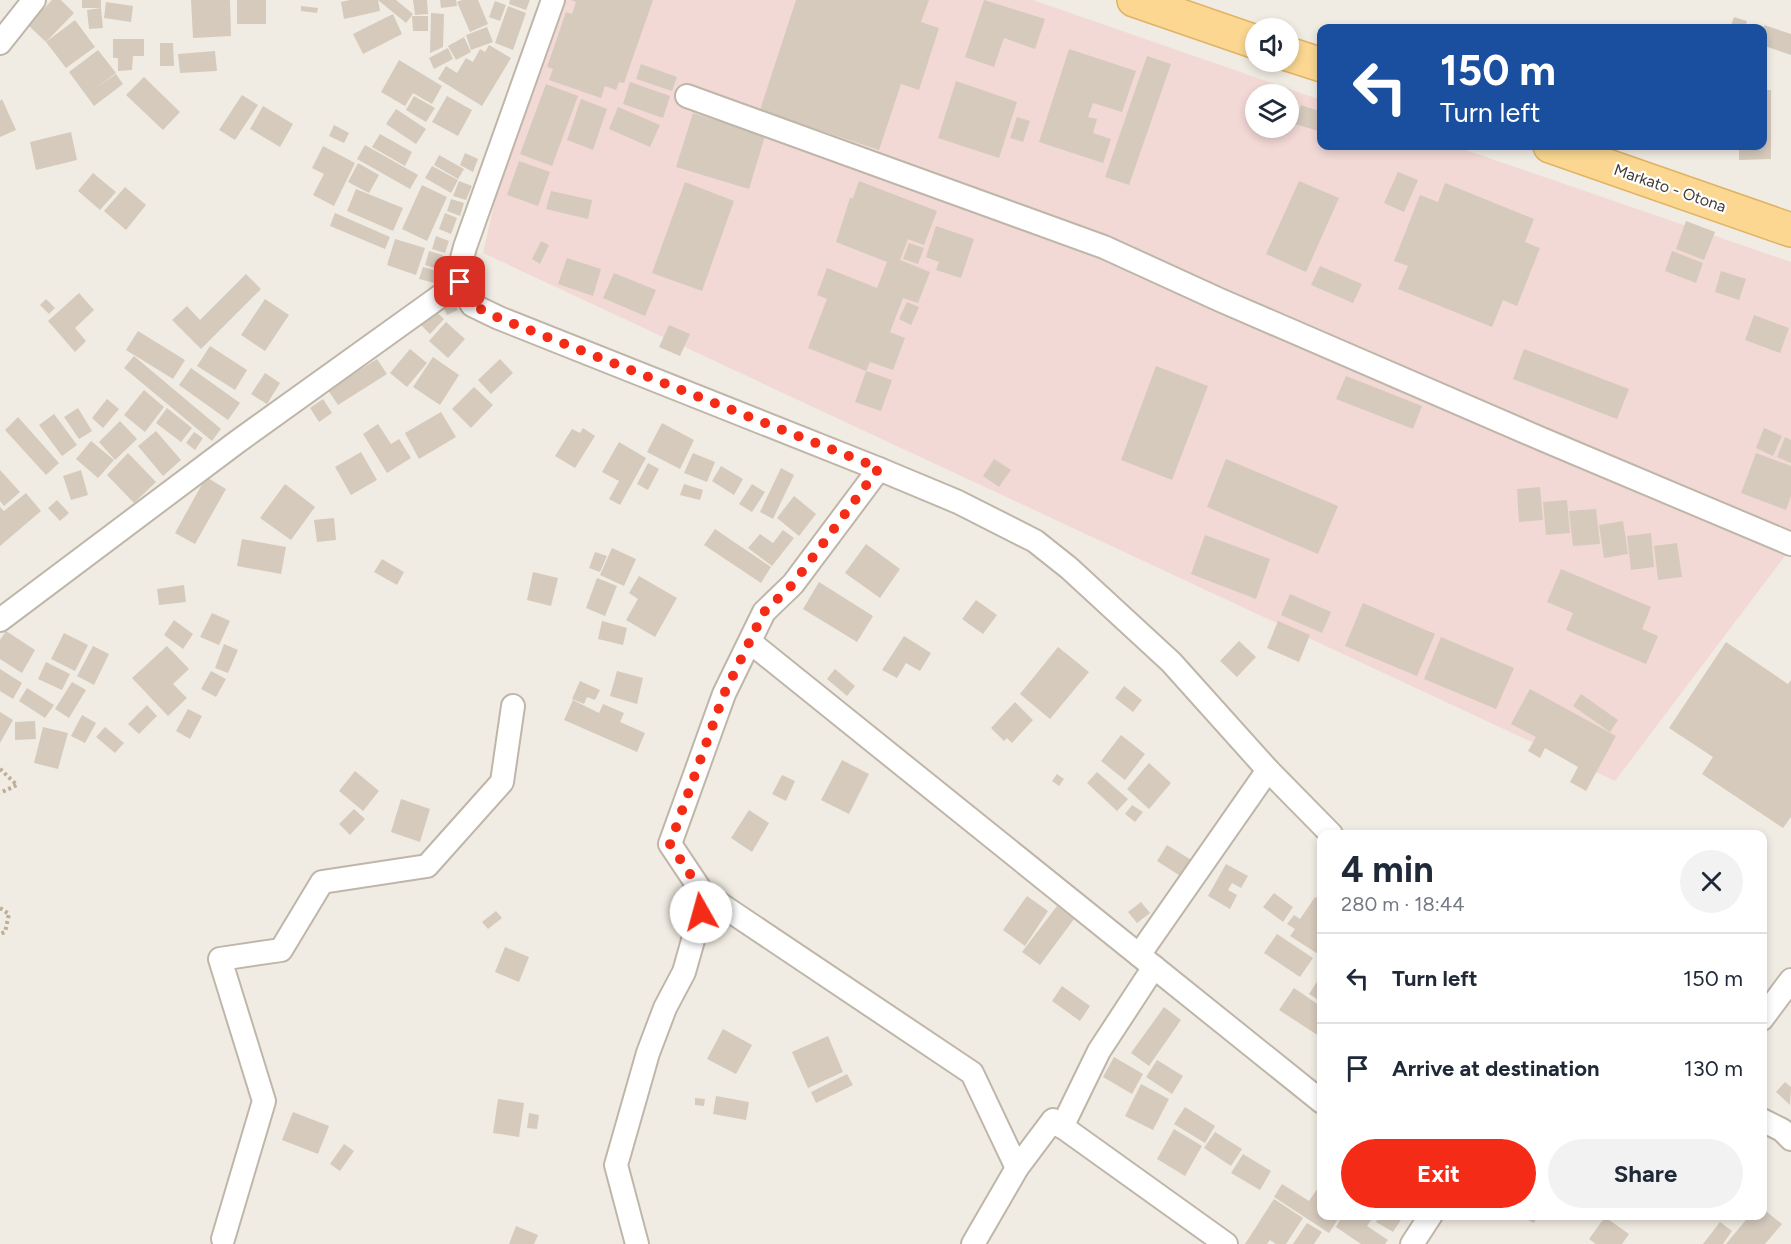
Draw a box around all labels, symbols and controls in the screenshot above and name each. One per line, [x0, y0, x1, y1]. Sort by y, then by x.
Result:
map controls [1245, 18, 1299, 138]
button: sound [1245, 18, 1299, 72]
text: 150 m [1440, 45, 1556, 96]
icon: left [1341, 48, 1419, 126]
button: layers [1245, 84, 1299, 138]
text: Turn left [1440, 96, 1540, 129]
street label: Markato - Otona [1611, 160, 1729, 216]
pin [434, 256, 485, 307]
icon: arrive [443, 265, 476, 298]
text: 4 min [1341, 848, 1434, 891]
button: close [1680, 850, 1743, 913]
position arrow [669, 880, 733, 944]
text: 280 m · 18:44 [1341, 892, 1465, 916]
icon: left [1341, 962, 1374, 995]
text: Turn left [1392, 965, 1478, 992]
text: 150 m [1683, 965, 1743, 992]
icon: arrive [1341, 1052, 1374, 1085]
text: Arrive at destination [1392, 1055, 1600, 1082]
text: 130 m [1684, 1055, 1743, 1082]
button: Exit [1341, 1139, 1536, 1208]
button: Share [1548, 1139, 1743, 1208]

